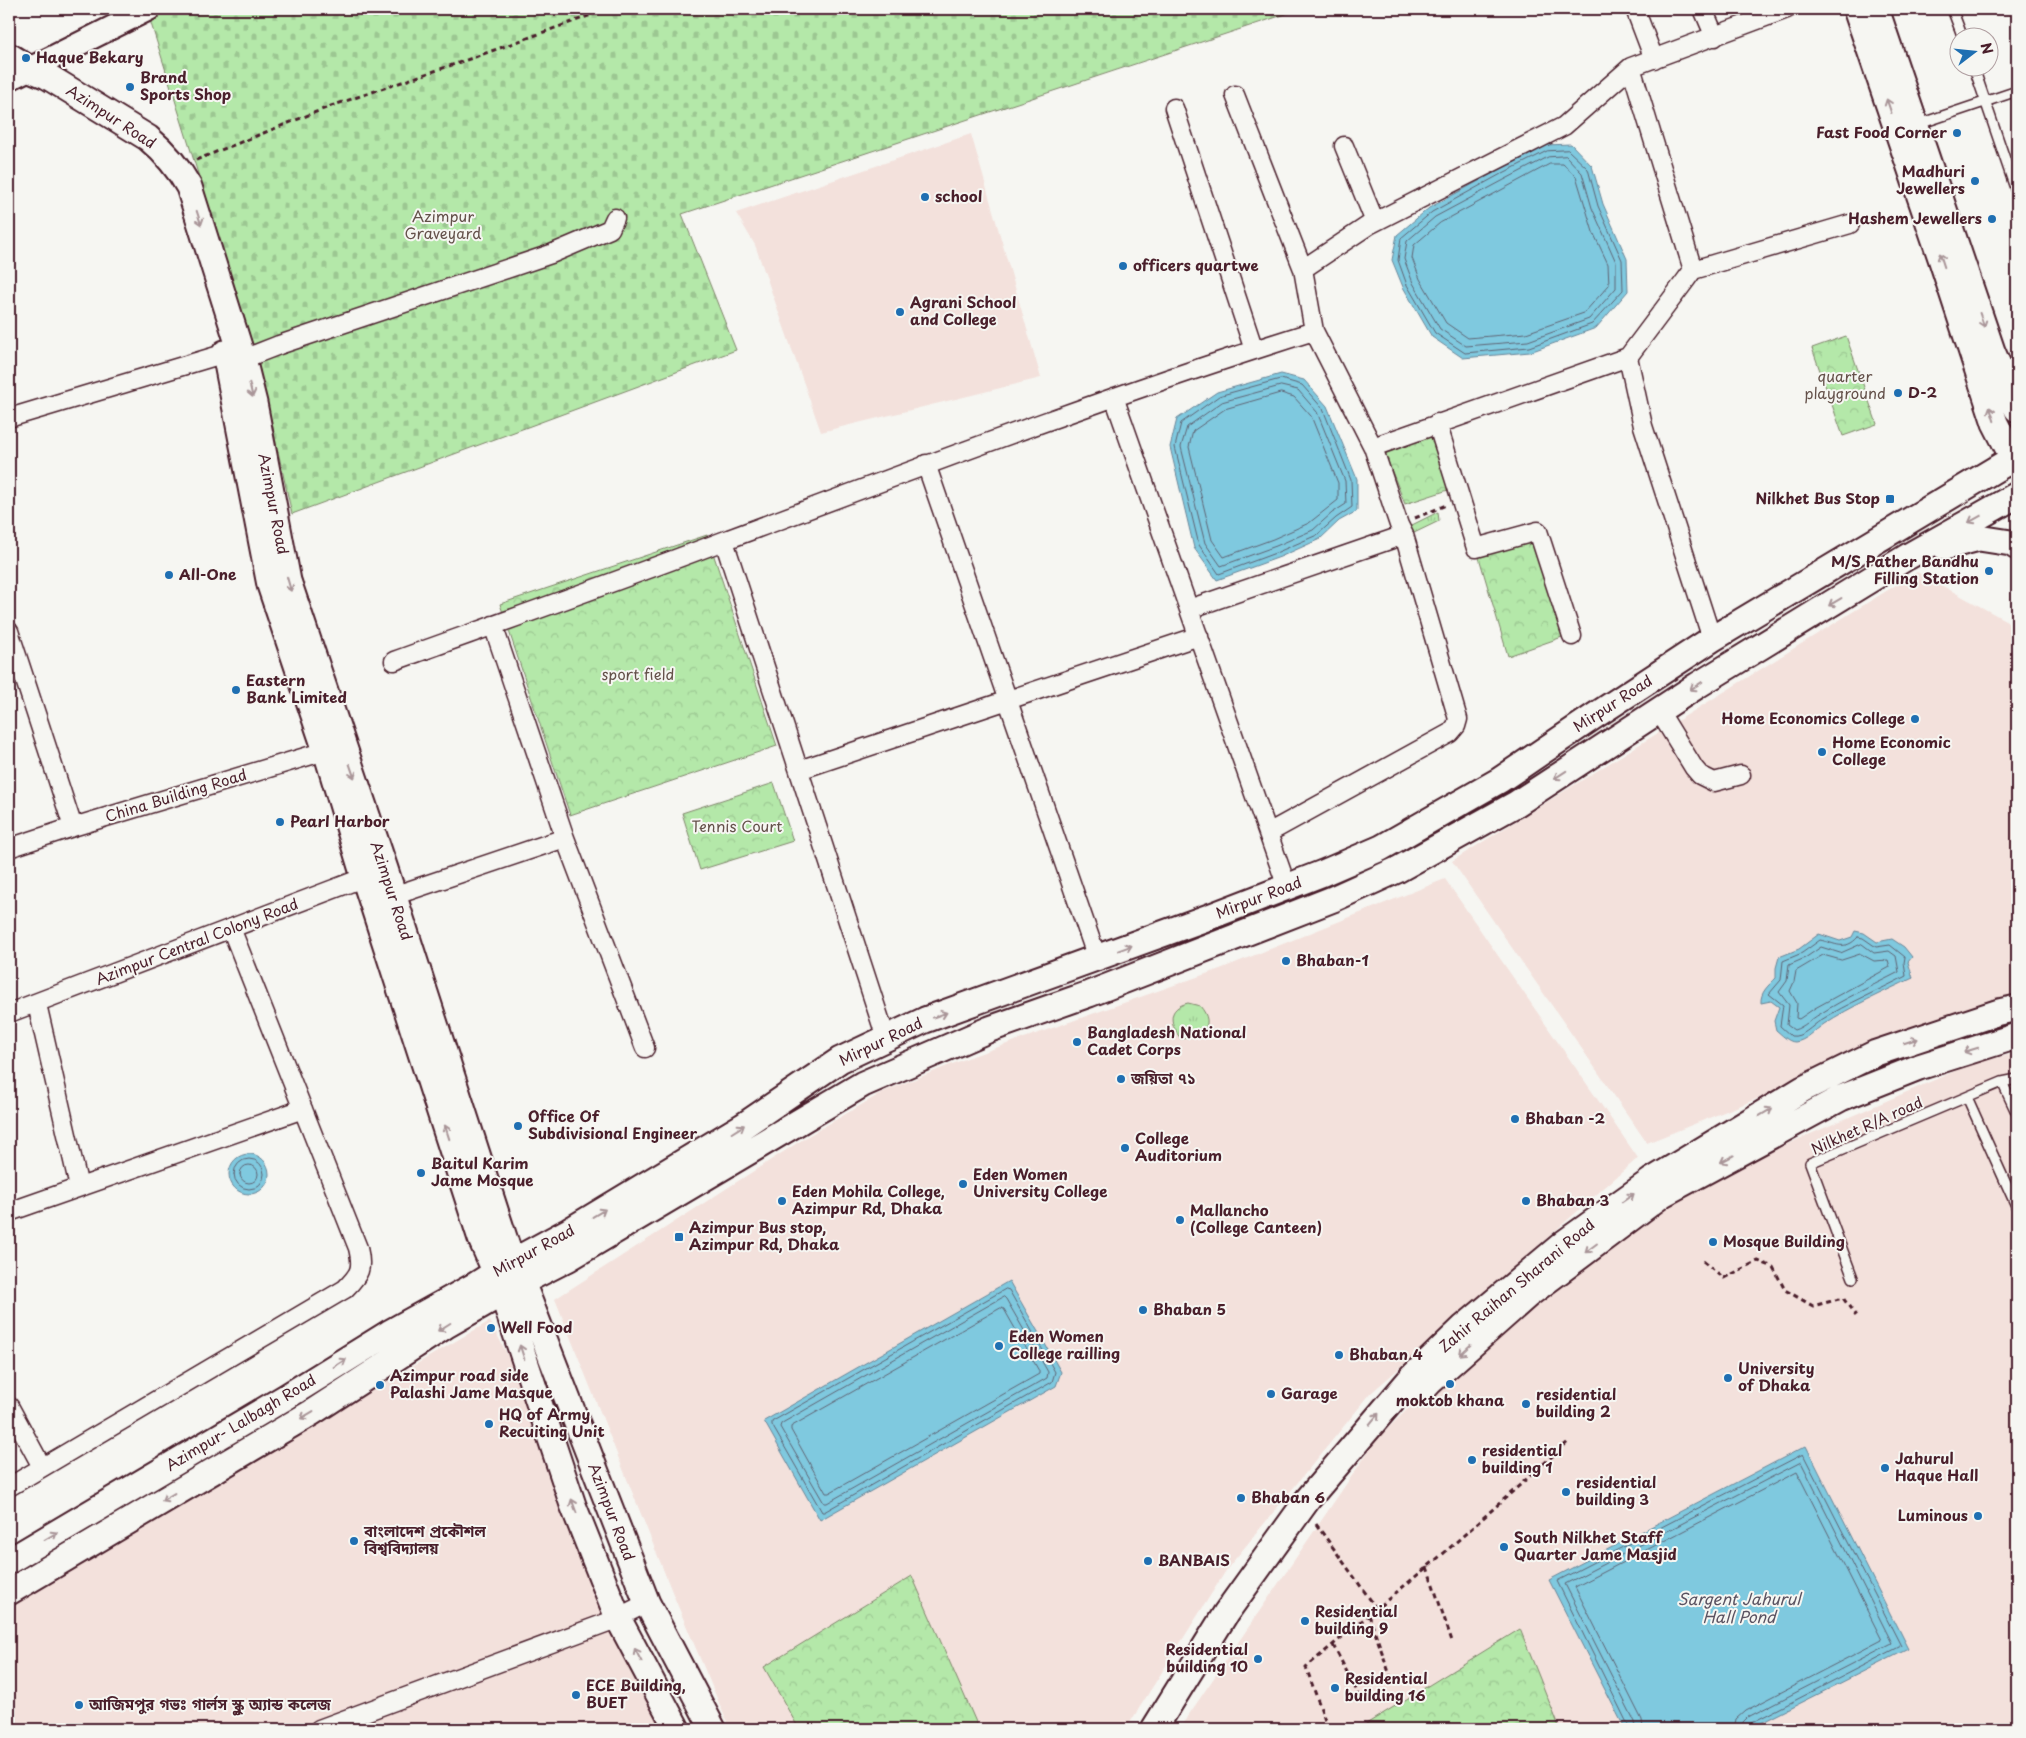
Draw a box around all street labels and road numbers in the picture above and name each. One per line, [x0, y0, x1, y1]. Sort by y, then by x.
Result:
street label: Azimpur Road [62, 78, 161, 153]
street label: Azimpur Road [253, 451, 296, 556]
street label: Mirpur Road [1568, 668, 1656, 737]
street label: China Building Road [102, 762, 249, 827]
street label: Azimpur Road [366, 838, 419, 943]
street label: Mirpur Road [1212, 870, 1305, 924]
street label: Azimpur Central Colony Road [92, 891, 301, 990]
street label: Mirpur Road [835, 1010, 926, 1071]
street label: Nilkhet R/A road [1807, 1090, 1926, 1160]
street label: Zahir Raihan Sharani Road [1433, 1213, 1599, 1357]
street label: Mirpur Road [488, 1218, 578, 1282]
street label: Azimpur- Lalbagh Road [161, 1368, 320, 1476]
street label: Azimpur Road [583, 1459, 642, 1564]

